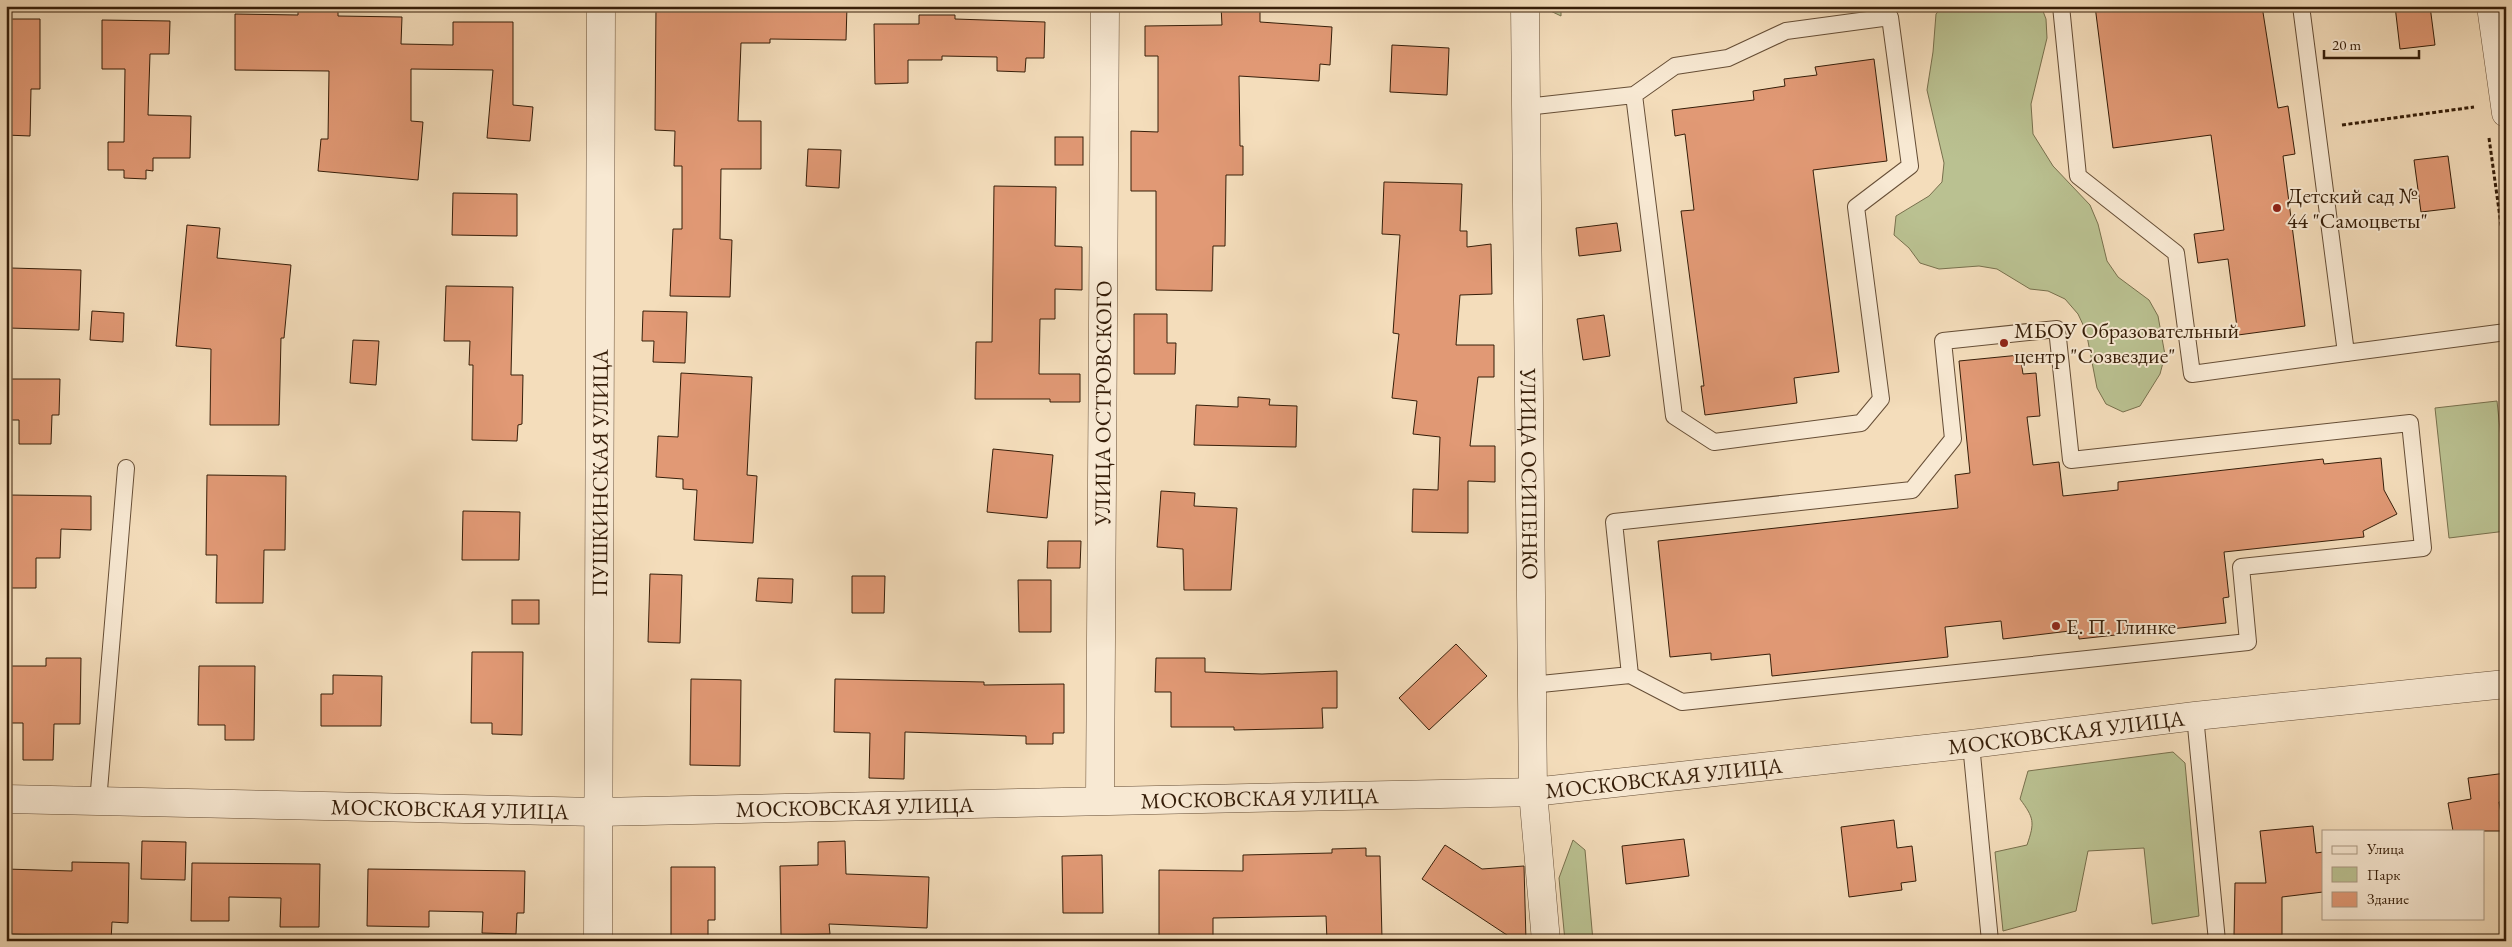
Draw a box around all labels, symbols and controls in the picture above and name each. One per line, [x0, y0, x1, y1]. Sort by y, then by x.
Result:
scale bar [2324, 28, 2420, 60]
text: 20 m [2332, 35, 2361, 54]
place label: Детский сад № 44 "Самоцветы" [2287, 181, 2428, 235]
marker: Детский сад № 44 "Самоцветы" [2271, 202, 2283, 214]
street label: УЛИЦА ОСТРОВСКОГО [1087, 280, 1118, 527]
place label: МБОУ Образовательный центр "Созвездие" [2014, 316, 2239, 370]
marker: МБОУ Образовательный центр "Созвездие" [1998, 337, 2010, 349]
street label: ПУШКИНСКАЯ УЛИЦА [585, 348, 614, 597]
street label: УЛИЦА ОСИПЕНКО [1514, 367, 1545, 580]
place label: Е. П. Глинке [2066, 612, 2177, 641]
marker: Е. П. Глинке [2050, 620, 2062, 632]
street label: МОСКОВСКАЯ УЛИЦА [1946, 703, 2187, 761]
street label: МОСКОВСКАЯ УЛИЦА [1544, 750, 1785, 805]
street label: МОСКОВСКАЯ УЛИЦА [1140, 781, 1380, 815]
street label: МОСКОВСКАЯ УЛИЦА [735, 789, 975, 824]
street label: МОСКОВСКАЯ УЛИЦА [330, 792, 570, 826]
legend [2322, 830, 2484, 920]
text: Улица [2366, 839, 2404, 858]
text: Парк [2367, 865, 2400, 884]
text: Здание [2367, 889, 2409, 908]

